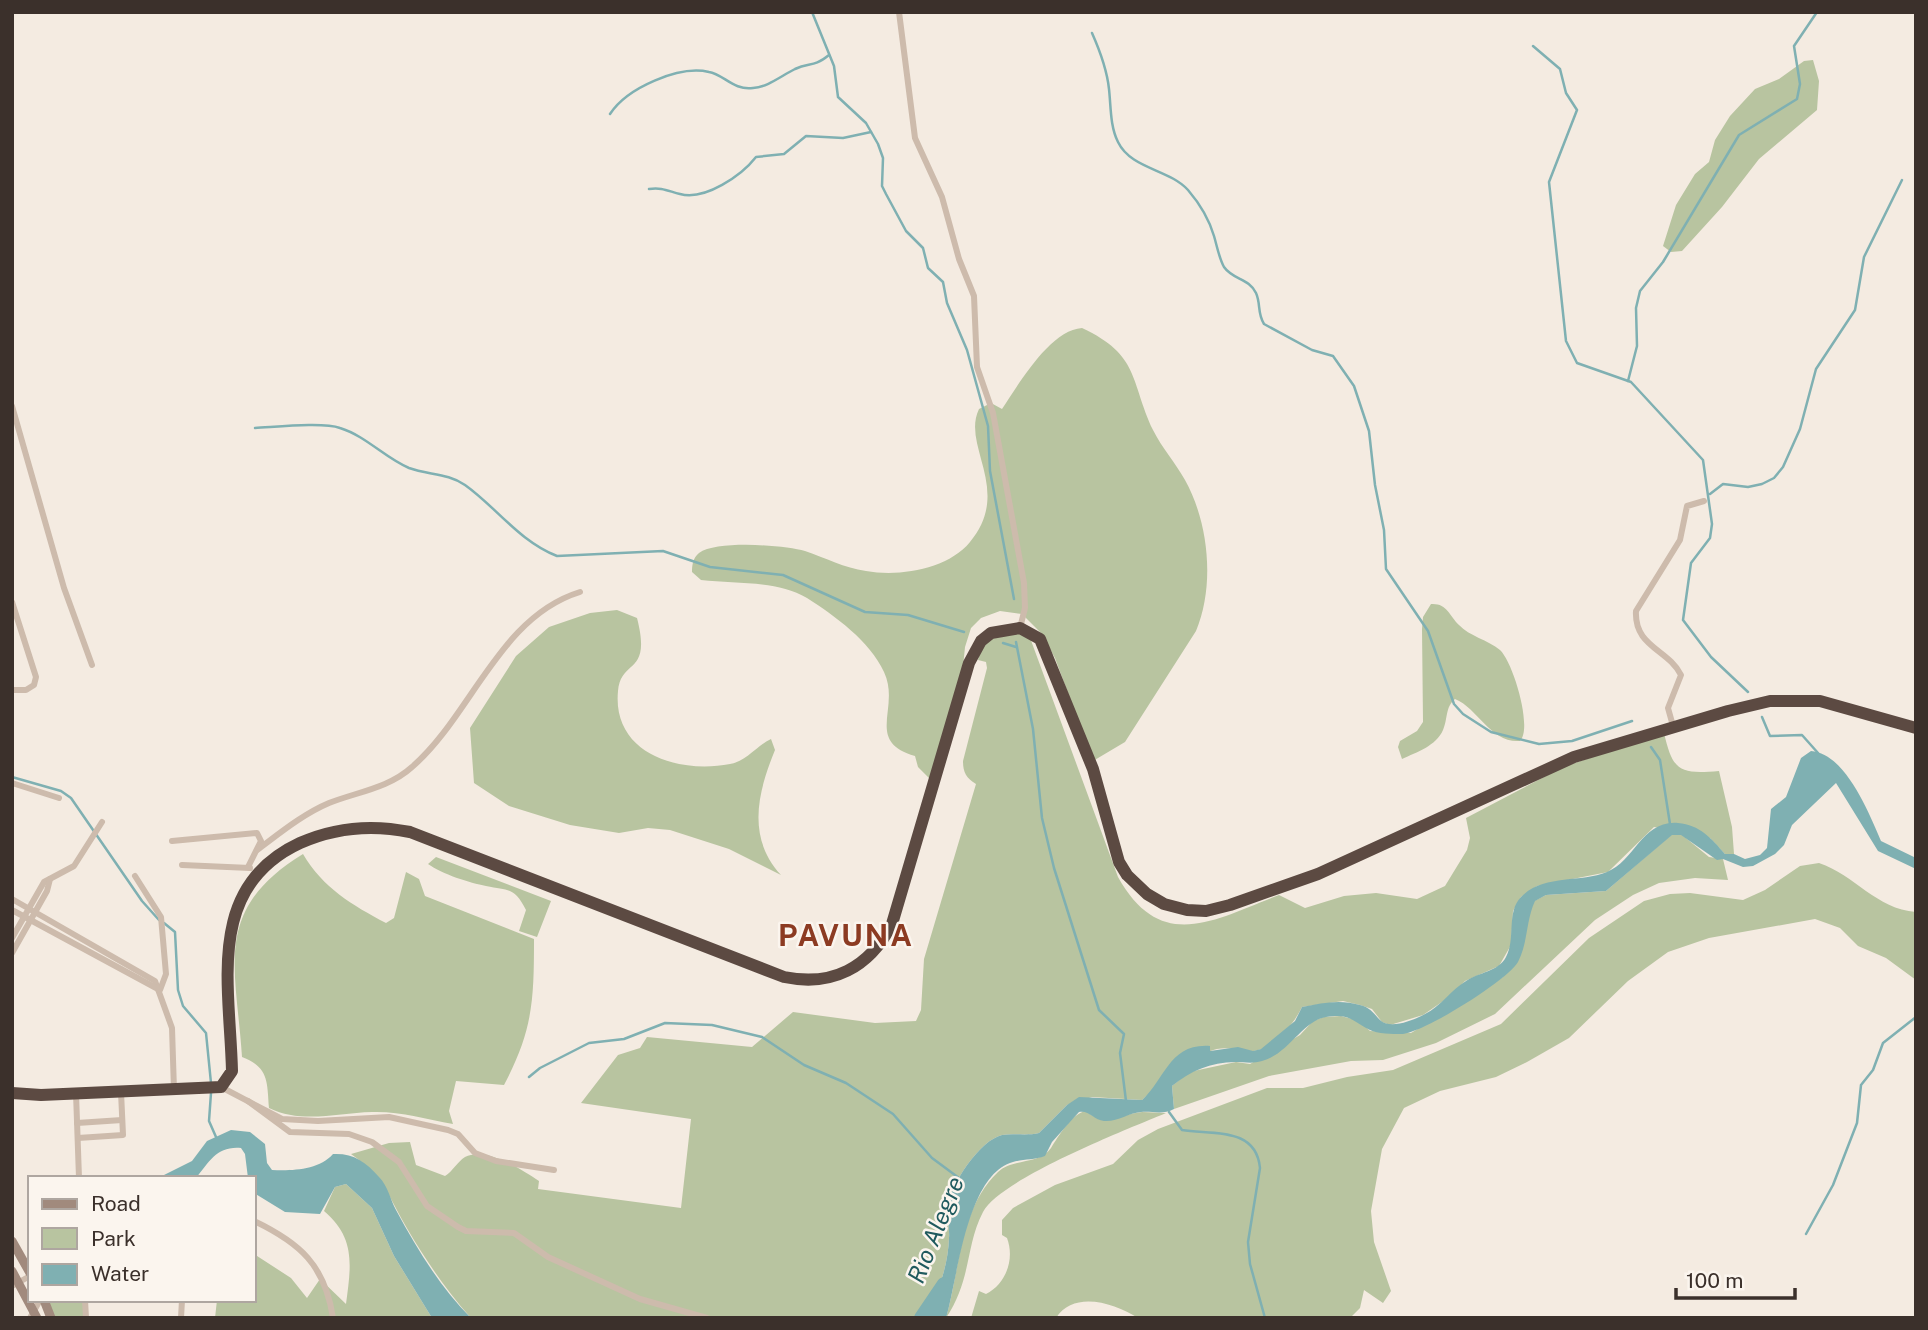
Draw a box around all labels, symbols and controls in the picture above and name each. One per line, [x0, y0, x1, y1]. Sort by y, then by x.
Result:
district label: PAVUNA [778, 917, 914, 953]
water label: Rio Alegre [901, 1172, 969, 1287]
legend [28, 1176, 256, 1302]
text: Road [91, 1191, 141, 1216]
text: Park [91, 1226, 136, 1251]
scale bar [1676, 1256, 1795, 1300]
text: Water [91, 1261, 149, 1286]
text: 100 m [1686, 1268, 1743, 1293]

